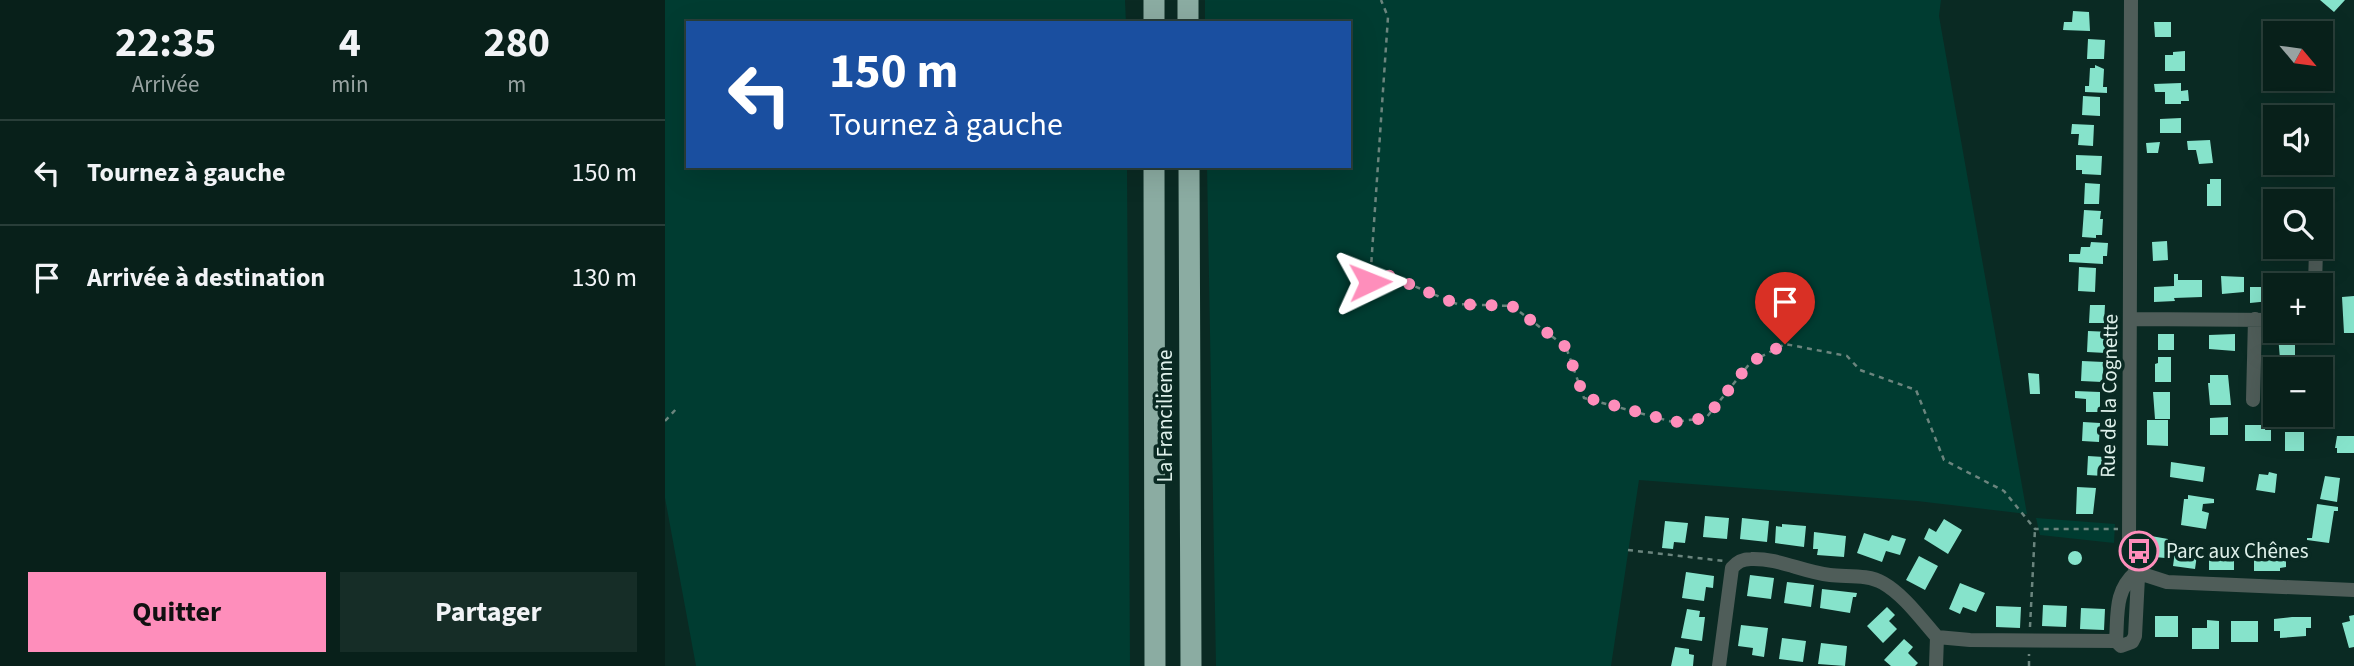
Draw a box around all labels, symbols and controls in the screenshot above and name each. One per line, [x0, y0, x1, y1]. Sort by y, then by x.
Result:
text: 22:35 [115, 13, 216, 73]
text: 4 [339, 13, 361, 73]
text: 280 [483, 13, 550, 73]
north arrow [2263, 21, 2333, 91]
map controls [2263, 21, 2333, 427]
text: 150 m [829, 37, 958, 107]
icon: left [714, 49, 805, 140]
text: Arrivée [132, 68, 199, 101]
text: min [331, 68, 369, 101]
text: m [507, 68, 526, 101]
text: Tournez à gauche [829, 102, 1063, 148]
button: sound [2263, 105, 2333, 175]
icon: left [28, 154, 66, 192]
text: Tournez à gauche [87, 154, 286, 191]
text: 150 m [571, 154, 637, 191]
button: search [2263, 189, 2333, 259]
position arrow [1333, 245, 1407, 319]
icon: arrive [28, 259, 66, 297]
text: Arrivée à destination [87, 259, 325, 296]
text: 130 m [571, 259, 637, 296]
pin [1755, 272, 1815, 344]
button: + [2263, 273, 2333, 343]
icon: arrive [1766, 283, 1804, 321]
street label: Rue de la Cognette [2093, 314, 2125, 478]
street label: La Francilienne [1150, 350, 1180, 482]
button: − [2263, 357, 2333, 427]
bus stop icon: Parc aux Chênes [2118, 530, 2160, 572]
place label: Parc aux Chênes [2166, 536, 2309, 566]
button: Quitter [28, 572, 326, 652]
button: Partager [340, 572, 637, 652]

